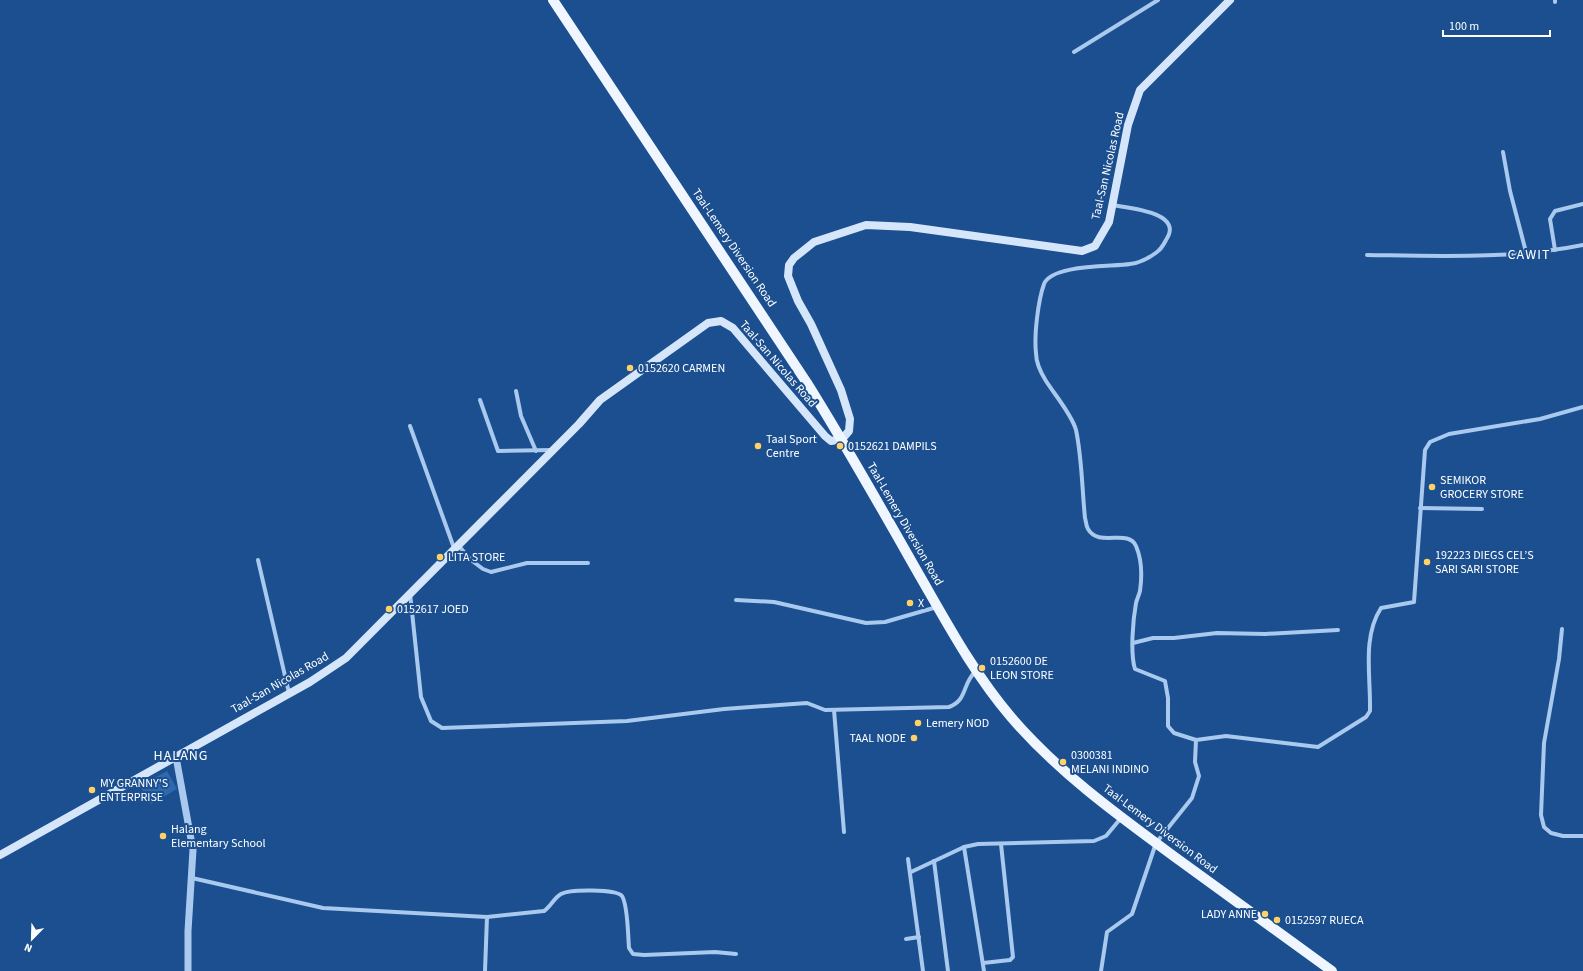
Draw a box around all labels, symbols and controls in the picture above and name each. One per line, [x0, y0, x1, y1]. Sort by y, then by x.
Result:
scale bar [1443, 12, 1550, 38]
text: 100 m [1449, 18, 1479, 35]
street label: Taal-San Nicolas Road [1087, 110, 1129, 222]
street label: Taal-Lemery Diversion Road [688, 185, 780, 311]
district label: CAWIT [1508, 245, 1550, 265]
street label: Taal-San Nicolas Road [735, 317, 821, 411]
place label: 0152620 CARMEN [638, 360, 725, 377]
marker: 0152620 CARMEN [625, 363, 635, 373]
place label: Taal Sport Centre [766, 431, 817, 462]
place label: 0152621 DAMPILS [848, 438, 937, 455]
marker: Taal Sport Centre [753, 441, 763, 451]
marker: 0152621 DAMPILS [835, 441, 845, 451]
street label: Taal-Lemery Diversion Road [863, 459, 947, 589]
place label: SEMIKOR GROCERY STORE [1440, 472, 1524, 503]
marker: SEMIKOR GROCERY STORE [1427, 482, 1437, 492]
place label: 192223 DIEGS CEL’S SARI SARI STORE [1435, 547, 1534, 578]
place label: LITA STORE [448, 549, 505, 566]
marker: LITA STORE [435, 552, 445, 562]
marker: 192223 DIEGS CEL’S SARI SARI STORE [1422, 557, 1432, 567]
place label: X [918, 595, 924, 612]
marker: X [905, 598, 915, 608]
place label: 0152617 JOED [397, 601, 469, 618]
marker: 0152617 JOED [384, 604, 394, 614]
street label: Taal-San Nicolas Road [228, 648, 332, 718]
place label: 0152600 DE LEON STORE [990, 653, 1054, 684]
marker: 0152600 DE LEON STORE [977, 663, 987, 673]
place label: Lemery NOD [926, 715, 989, 732]
marker: Lemery NOD [913, 718, 923, 728]
place label: TAAL NODE [849, 730, 906, 747]
marker: TAAL NODE [909, 733, 919, 743]
district label: HALANG [154, 746, 208, 766]
place label: 0300381 MELANI INDINO [1071, 747, 1149, 778]
marker: 0300381 MELANI INDINO [1058, 757, 1068, 767]
place label: MY GRANNY'S ENTERPRISE [100, 775, 168, 806]
street label: Taal-Lemery Diversion Road [1099, 780, 1221, 878]
marker: MY GRANNY'S ENTERPRISE [87, 785, 97, 795]
place label: Halang Elementary School [171, 821, 266, 852]
marker: Halang Elementary School [158, 831, 168, 841]
place label: LADY ANNE [1201, 906, 1257, 923]
marker: LADY ANNE [1260, 909, 1270, 919]
place label: 0152597 RUECA [1285, 912, 1364, 929]
marker: 0152597 RUECA [1272, 915, 1282, 925]
north arrow [12, 919, 52, 959]
text: N [22, 939, 35, 956]

